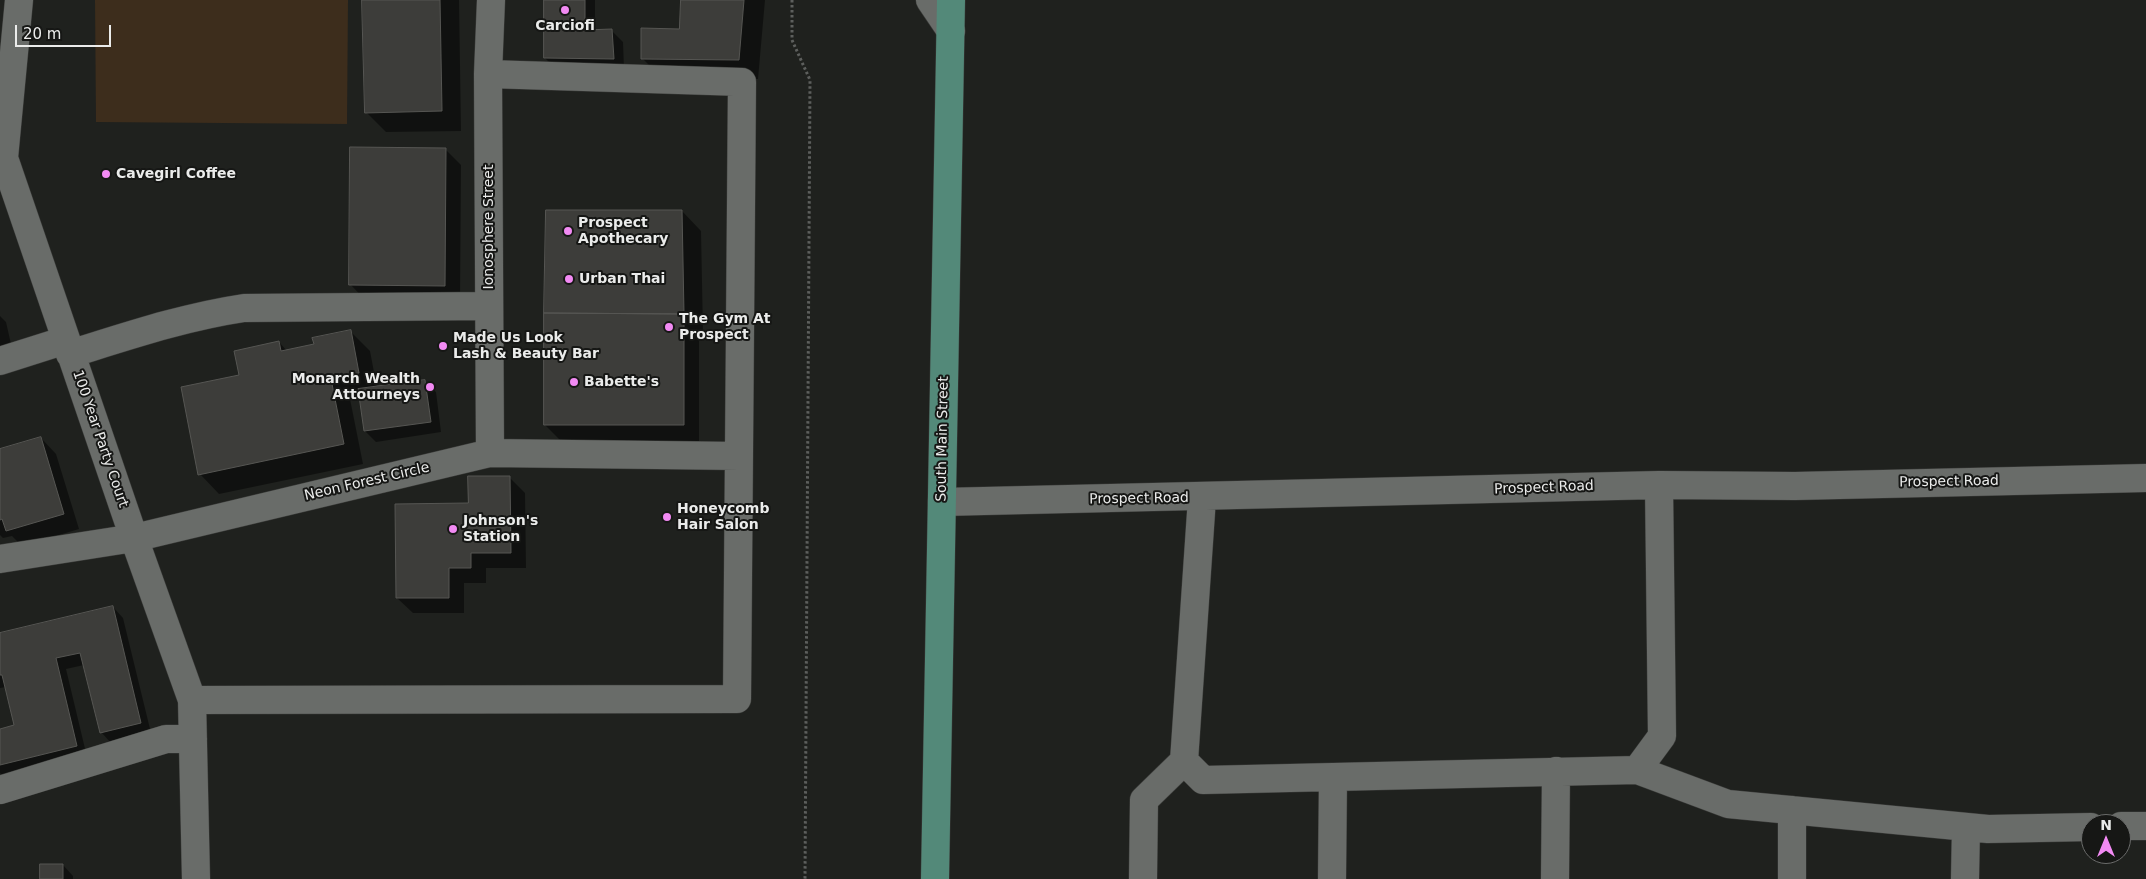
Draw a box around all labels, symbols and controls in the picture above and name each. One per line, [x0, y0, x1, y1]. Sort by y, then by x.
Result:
marker: Carciofi [559, 4, 571, 16]
scale bar [18, 15, 114, 47]
place label: Carciofi [535, 18, 595, 34]
text: 20 m [23, 25, 61, 43]
street label: Ionosphere Street [481, 165, 497, 289]
place label: Cavegirl Coffee [116, 166, 236, 182]
marker: Cavegirl Coffee [100, 168, 112, 180]
place label: Prospect Apothecary [578, 215, 668, 248]
marker: Prospect Apothecary [562, 225, 574, 237]
place label: Urban Thai [579, 271, 665, 287]
marker: Urban Thai [563, 273, 575, 285]
place label: The Gym At Prospect [679, 311, 770, 344]
marker: The Gym At Prospect [663, 321, 675, 333]
place label: Made Us Look Lash & Beauty Bar [453, 330, 599, 362]
marker: Made Us Look Lash & Beauty Bar [437, 340, 449, 352]
street label: 100 Year Party Court [69, 368, 131, 510]
place label: Monarch Wealth Attourneys [292, 371, 420, 404]
place label: Babette's [584, 374, 659, 390]
marker: Babette's [568, 376, 580, 388]
street label: South Main Street [934, 376, 952, 502]
marker: Monarch Wealth Attourneys [424, 381, 436, 393]
street label: Neon Forest Circle [303, 459, 431, 505]
street label: Prospect Road [1899, 473, 1999, 491]
street label: Prospect Road [1494, 478, 1594, 498]
street label: Prospect Road [1089, 490, 1189, 508]
place label: Honeycomb Hair Salon [677, 501, 769, 534]
marker: Honeycomb Hair Salon [661, 511, 673, 523]
place label: Johnson's Station [463, 513, 538, 546]
marker: Johnson's Station [447, 523, 459, 535]
north arrow [2081, 814, 2131, 864]
text: N [2100, 817, 2112, 833]

